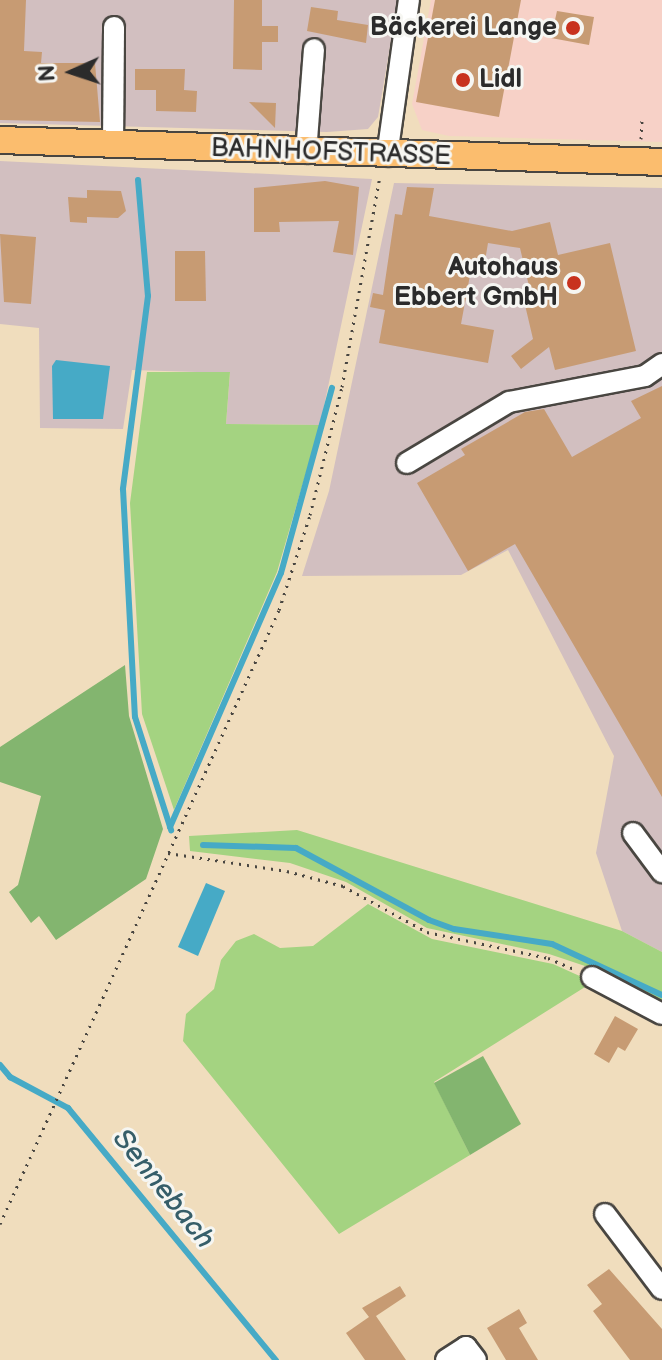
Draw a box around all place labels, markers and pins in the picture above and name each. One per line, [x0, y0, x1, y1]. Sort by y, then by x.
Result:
place label: Bäckerei Lange [370, 12, 557, 44]
marker: Bäckerei Lange [564, 19, 582, 37]
place label: Lidl [479, 64, 522, 96]
marker: Lidl [454, 71, 472, 89]
place label: Autohaus Ebbert GmbH [394, 252, 558, 314]
marker: Autohaus Ebbert GmbH [565, 274, 583, 292]

